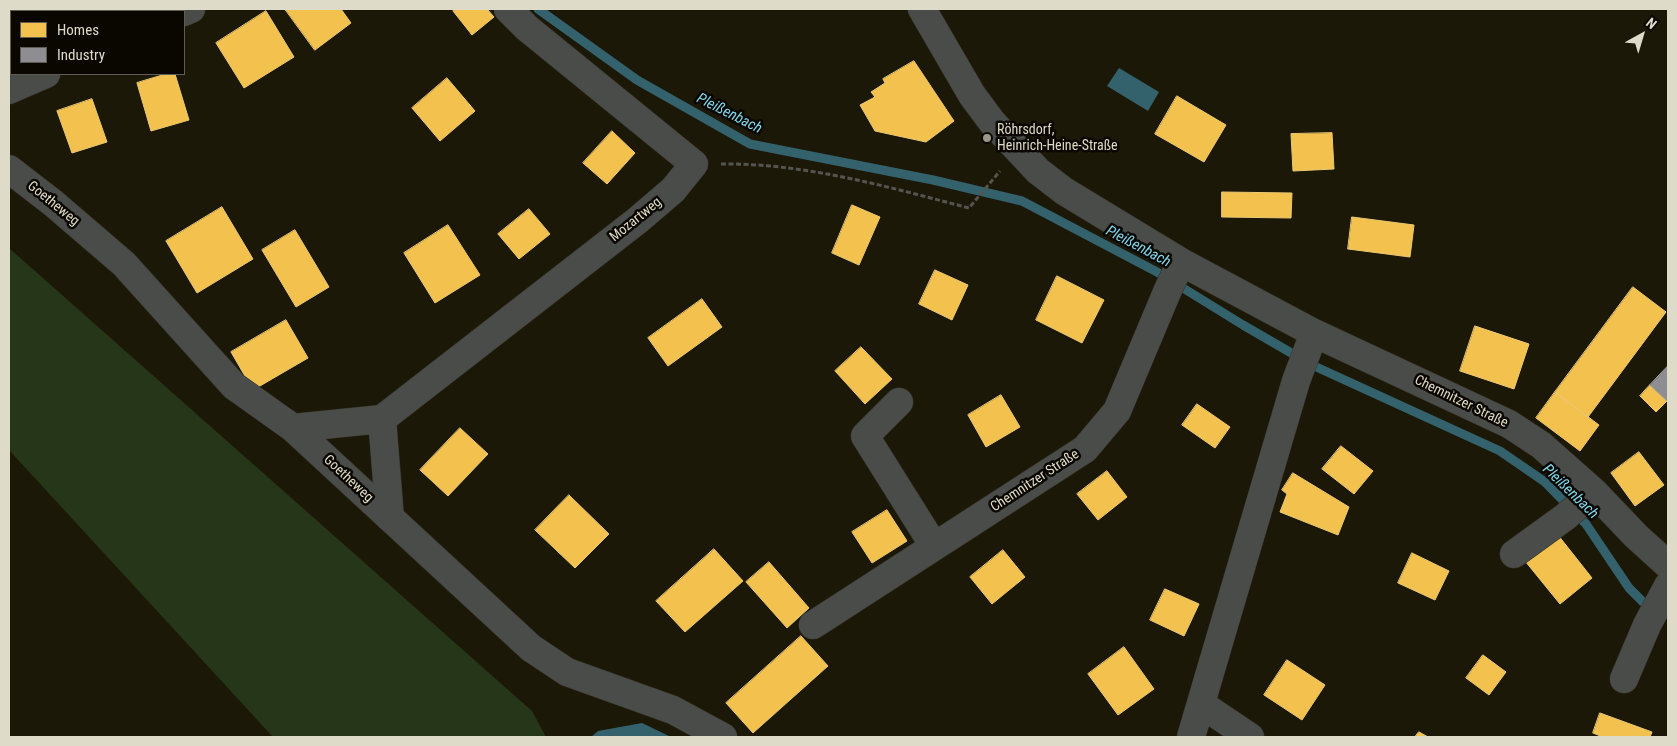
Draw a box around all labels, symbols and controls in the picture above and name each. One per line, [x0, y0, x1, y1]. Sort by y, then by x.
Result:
legend [10, 10, 185, 75]
north arrow [1617, 10, 1667, 60]
text: N [1643, 14, 1660, 32]
text: Homes [57, 21, 99, 39]
text: Industry [57, 46, 105, 64]
water label: Pleißenbach [693, 90, 765, 138]
place label: Röhrsdorf, Heinrich-Heine-Straße [997, 122, 1118, 154]
marker: Röhrsdorf, Heinrich-Heine-Straße [981, 132, 993, 144]
street label: Goetheweg [24, 178, 82, 230]
street label: Mozartweg [607, 194, 665, 246]
water label: Pleißenbach [1102, 222, 1174, 272]
street label: Chemnitzer Straße [1411, 372, 1511, 432]
street label: Chemnitzer Straße [988, 446, 1082, 516]
street label: Goetheweg [320, 452, 376, 506]
water label: Pleißenbach [1538, 461, 1602, 523]

